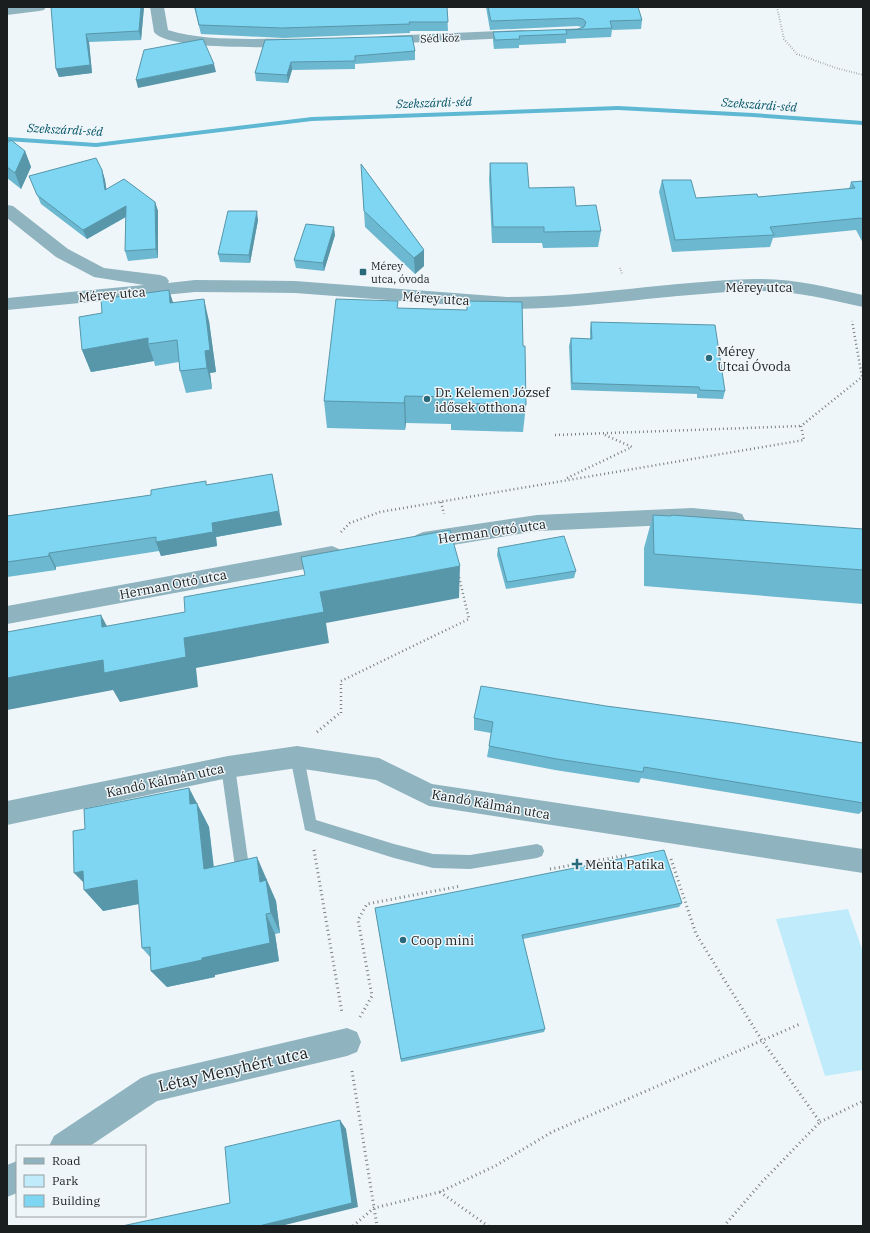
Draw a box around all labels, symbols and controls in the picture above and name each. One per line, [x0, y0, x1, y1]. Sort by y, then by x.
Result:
street label: Séd köz [420, 30, 460, 46]
water label: Szekszárdi-séd [395, 94, 473, 111]
water label: Szekszárdi-séd [720, 94, 798, 115]
water label: Szekszárdi-séd [26, 120, 104, 139]
place label: Mérey utca, óvoda [371, 259, 430, 286]
marker: Mérey utca, óvoda [358, 267, 368, 277]
street label: Mérey utca [725, 279, 793, 296]
street label: Mérey utca [78, 283, 146, 306]
street label: Mérey utca [402, 288, 470, 309]
place label: Mérey Utcai Óvoda [717, 343, 791, 375]
marker: Mérey Utcai Óvoda [704, 353, 714, 363]
place label: Dr. Kelemen József idősek otthona [435, 384, 551, 416]
marker: Dr. Kelemen József idősek otthona [422, 394, 432, 404]
street label: Herman Ottó utca [437, 516, 547, 547]
street label: Herman Ottó utca [118, 566, 228, 603]
street label: Kandó Kálmán utca [105, 760, 225, 801]
street label: Kandó Kálmán utca [430, 786, 551, 823]
place label: Menta Patika [585, 856, 665, 873]
marker: Menta Patika [572, 859, 582, 869]
place label: Coop mini [411, 932, 474, 949]
marker: Coop mini [398, 935, 408, 945]
street label: Létay Menyhért utca [156, 1042, 310, 1096]
legend [16, 1145, 146, 1217]
text: Road [52, 1153, 81, 1168]
text: Park [52, 1173, 78, 1188]
text: Building [52, 1193, 100, 1208]

